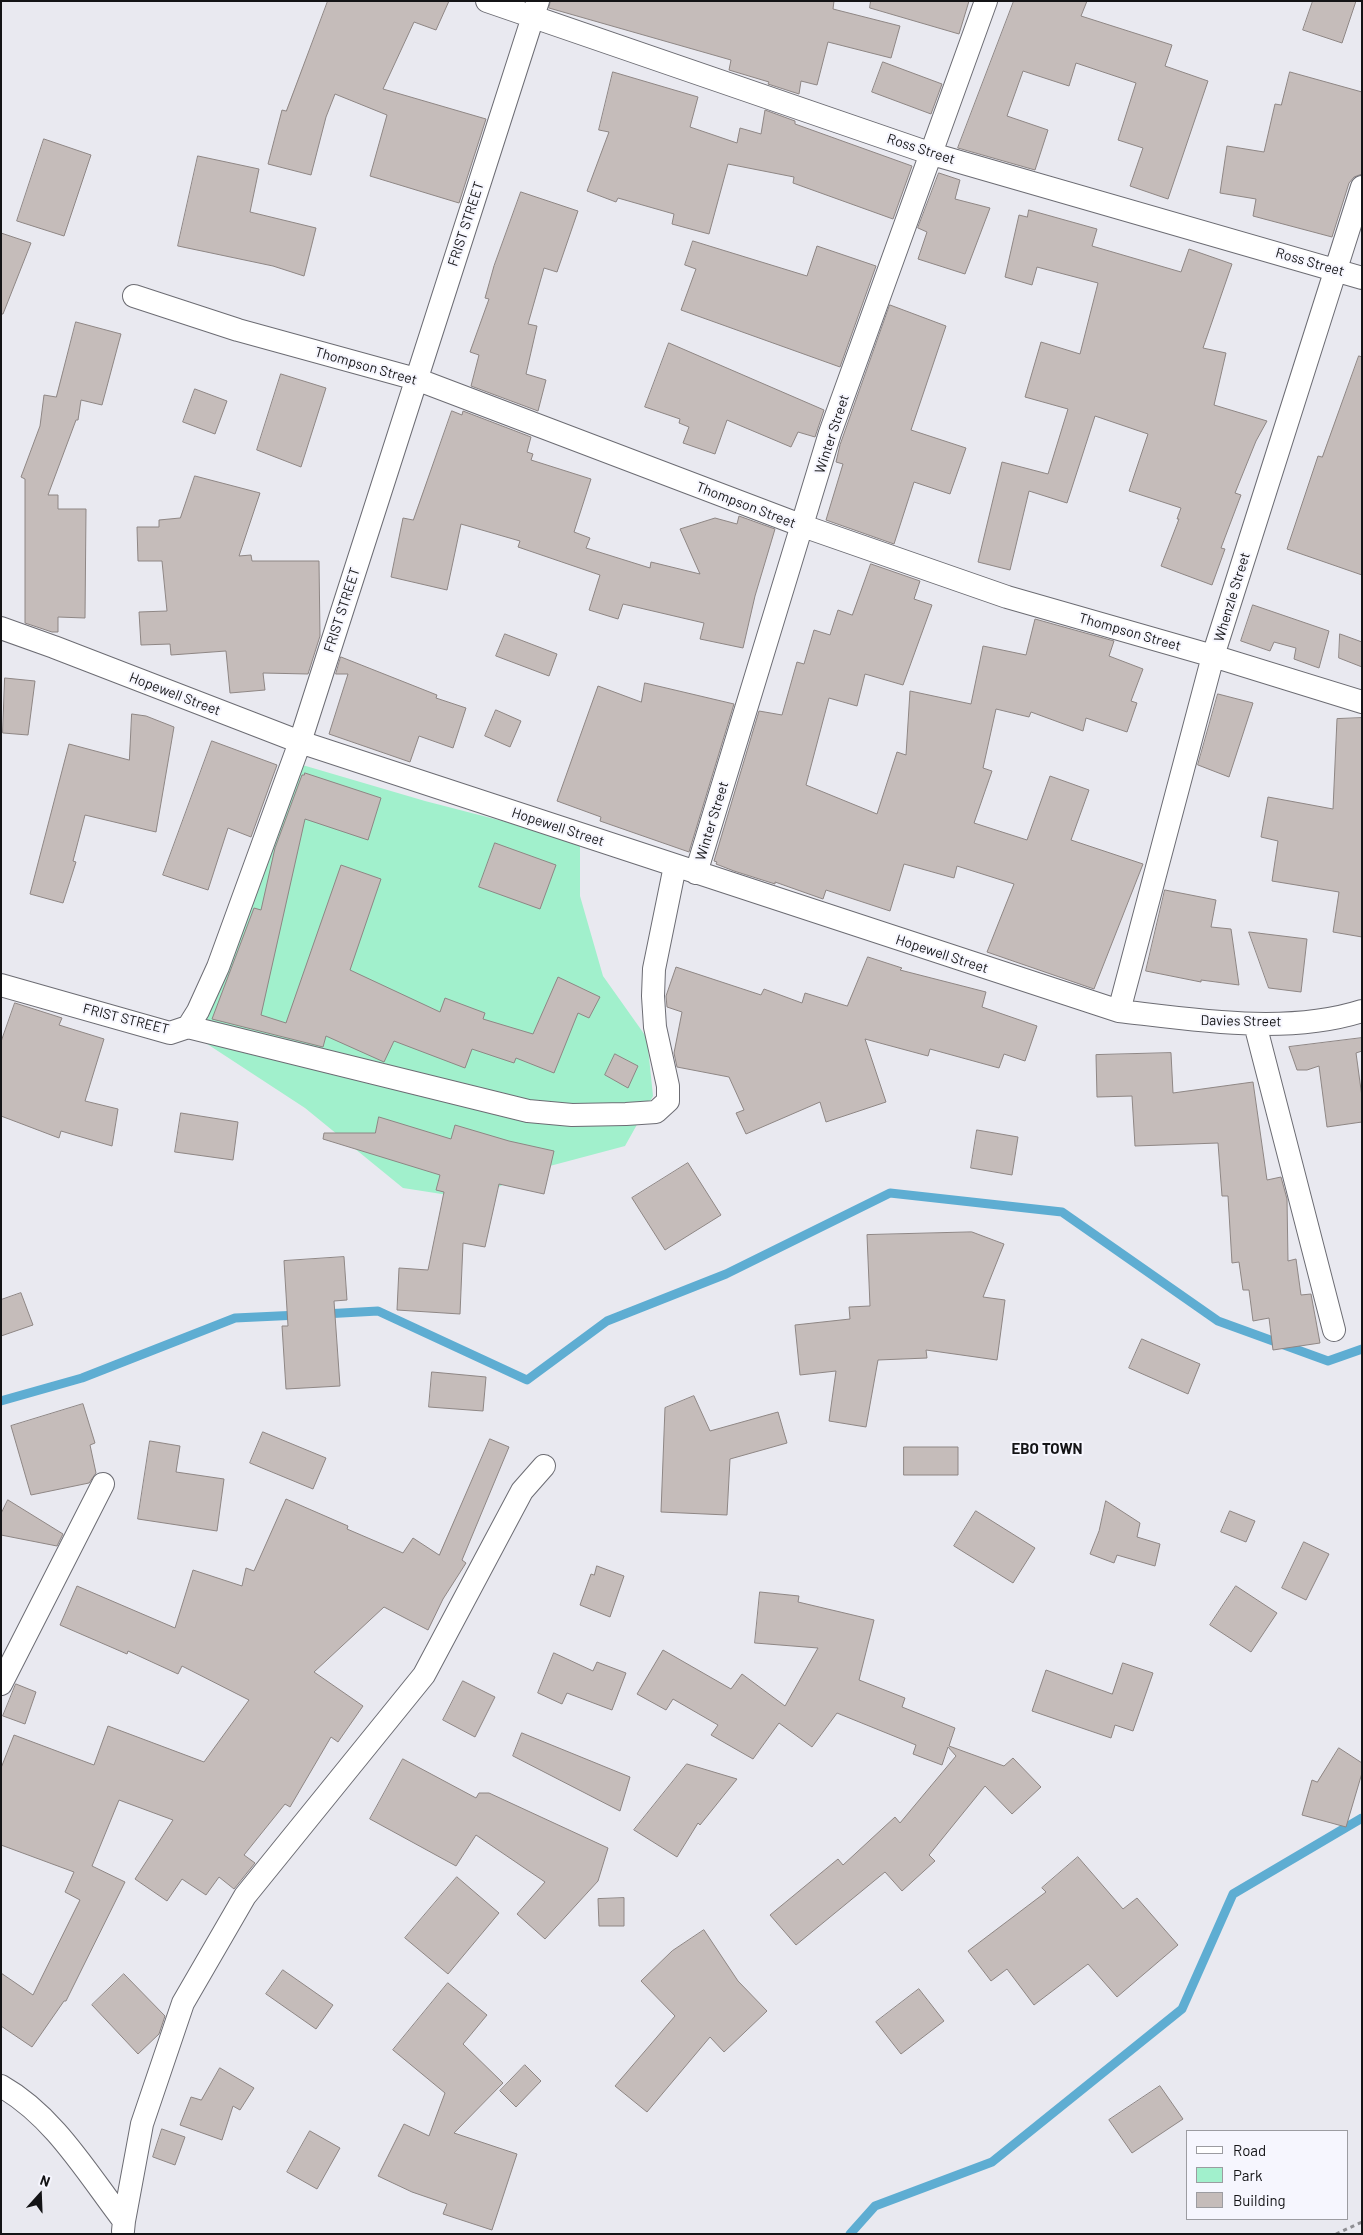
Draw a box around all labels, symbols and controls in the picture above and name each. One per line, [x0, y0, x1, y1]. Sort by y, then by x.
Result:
street label: Ross Street [885, 130, 957, 168]
street label: FRIST STREET [444, 180, 488, 268]
street label: Ross Street [1274, 244, 1346, 280]
street label: Thompson Street [313, 343, 419, 389]
street label: Winter Street [811, 392, 853, 476]
street label: Thompson Street [694, 478, 798, 532]
street label: Whenzle Street [1210, 550, 1254, 644]
street label: FRIST STREET [320, 566, 364, 654]
street label: Thompson Street [1077, 609, 1183, 655]
street label: Hopewell Street [127, 669, 223, 719]
street label: Winter Street [692, 779, 732, 863]
street label: Hopewell Street [510, 804, 606, 850]
street label: Hopewell Street [894, 931, 990, 977]
street label: FRIST STREET [81, 1000, 171, 1038]
street label: Davies Street [1200, 1012, 1282, 1030]
district label: EBO TOWN [1012, 1440, 1082, 1458]
legend [1186, 2130, 1348, 2220]
text: Road [1233, 2141, 1266, 2159]
text: Park [1233, 2166, 1262, 2184]
north arrow [15, 2170, 65, 2220]
text: N [38, 2171, 53, 2190]
text: Building [1233, 2191, 1286, 2209]

